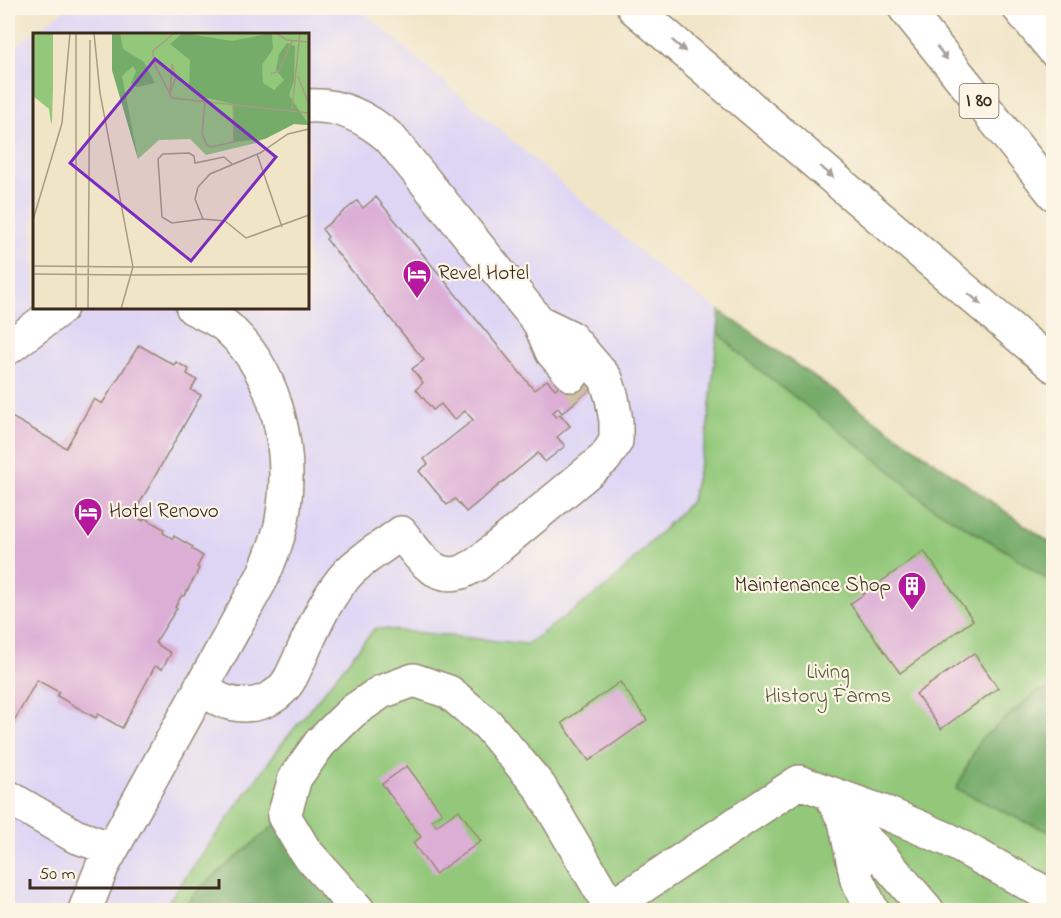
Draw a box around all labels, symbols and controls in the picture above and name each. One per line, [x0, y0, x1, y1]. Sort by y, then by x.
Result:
inset map [33, 33, 309, 309]
one-way arrow [671, 39, 687, 52]
one-way arrow [935, 45, 948, 61]
road number: I 80 [960, 84, 998, 118]
one-way arrow [819, 166, 835, 179]
hotel icon: Revel Hotel [401, 258, 433, 300]
place label: Revel Hotel [438, 259, 529, 289]
one-way arrow [967, 292, 982, 305]
hotel icon: Hotel Renovo [72, 496, 104, 538]
place label: Hotel Renovo [109, 497, 219, 527]
building icon: Maintenance Shop [896, 570, 928, 612]
place label: Maintenance Shop [734, 571, 891, 601]
park label: Living History Farms [765, 658, 891, 714]
scale bar [30, 852, 219, 890]
text: 50 m [39, 862, 76, 888]

